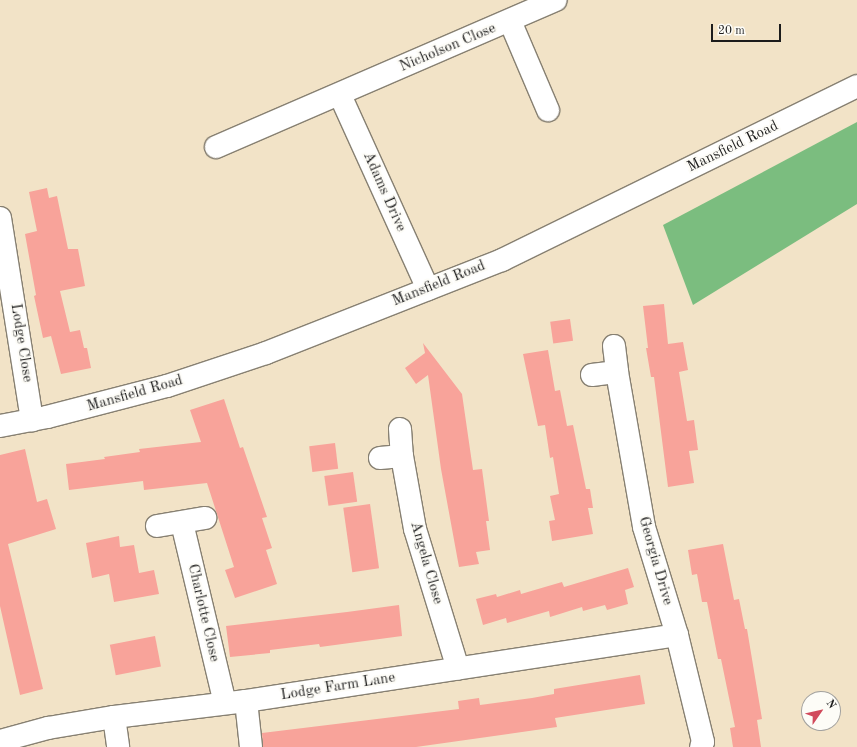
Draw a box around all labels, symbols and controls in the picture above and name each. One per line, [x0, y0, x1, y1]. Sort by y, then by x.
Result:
scale bar [713, 16, 783, 42]
street label: Nicholson Close [397, 20, 499, 76]
text: 20 m [718, 25, 745, 37]
street label: Mansfield Road [685, 117, 781, 177]
street label: Adams Drive [358, 149, 410, 235]
street label: Mansfield Road [390, 257, 488, 311]
street label: Lodge Close [6, 302, 36, 384]
street label: Mansfield Road [85, 372, 185, 416]
street label: Georgia Drive [634, 515, 676, 607]
street label: Angela Close [406, 520, 446, 606]
street label: Charlotte Close [183, 562, 223, 664]
street label: Lodge Farm Lane [279, 669, 397, 705]
north arrow [801, 691, 841, 731]
text: N [824, 698, 837, 711]

